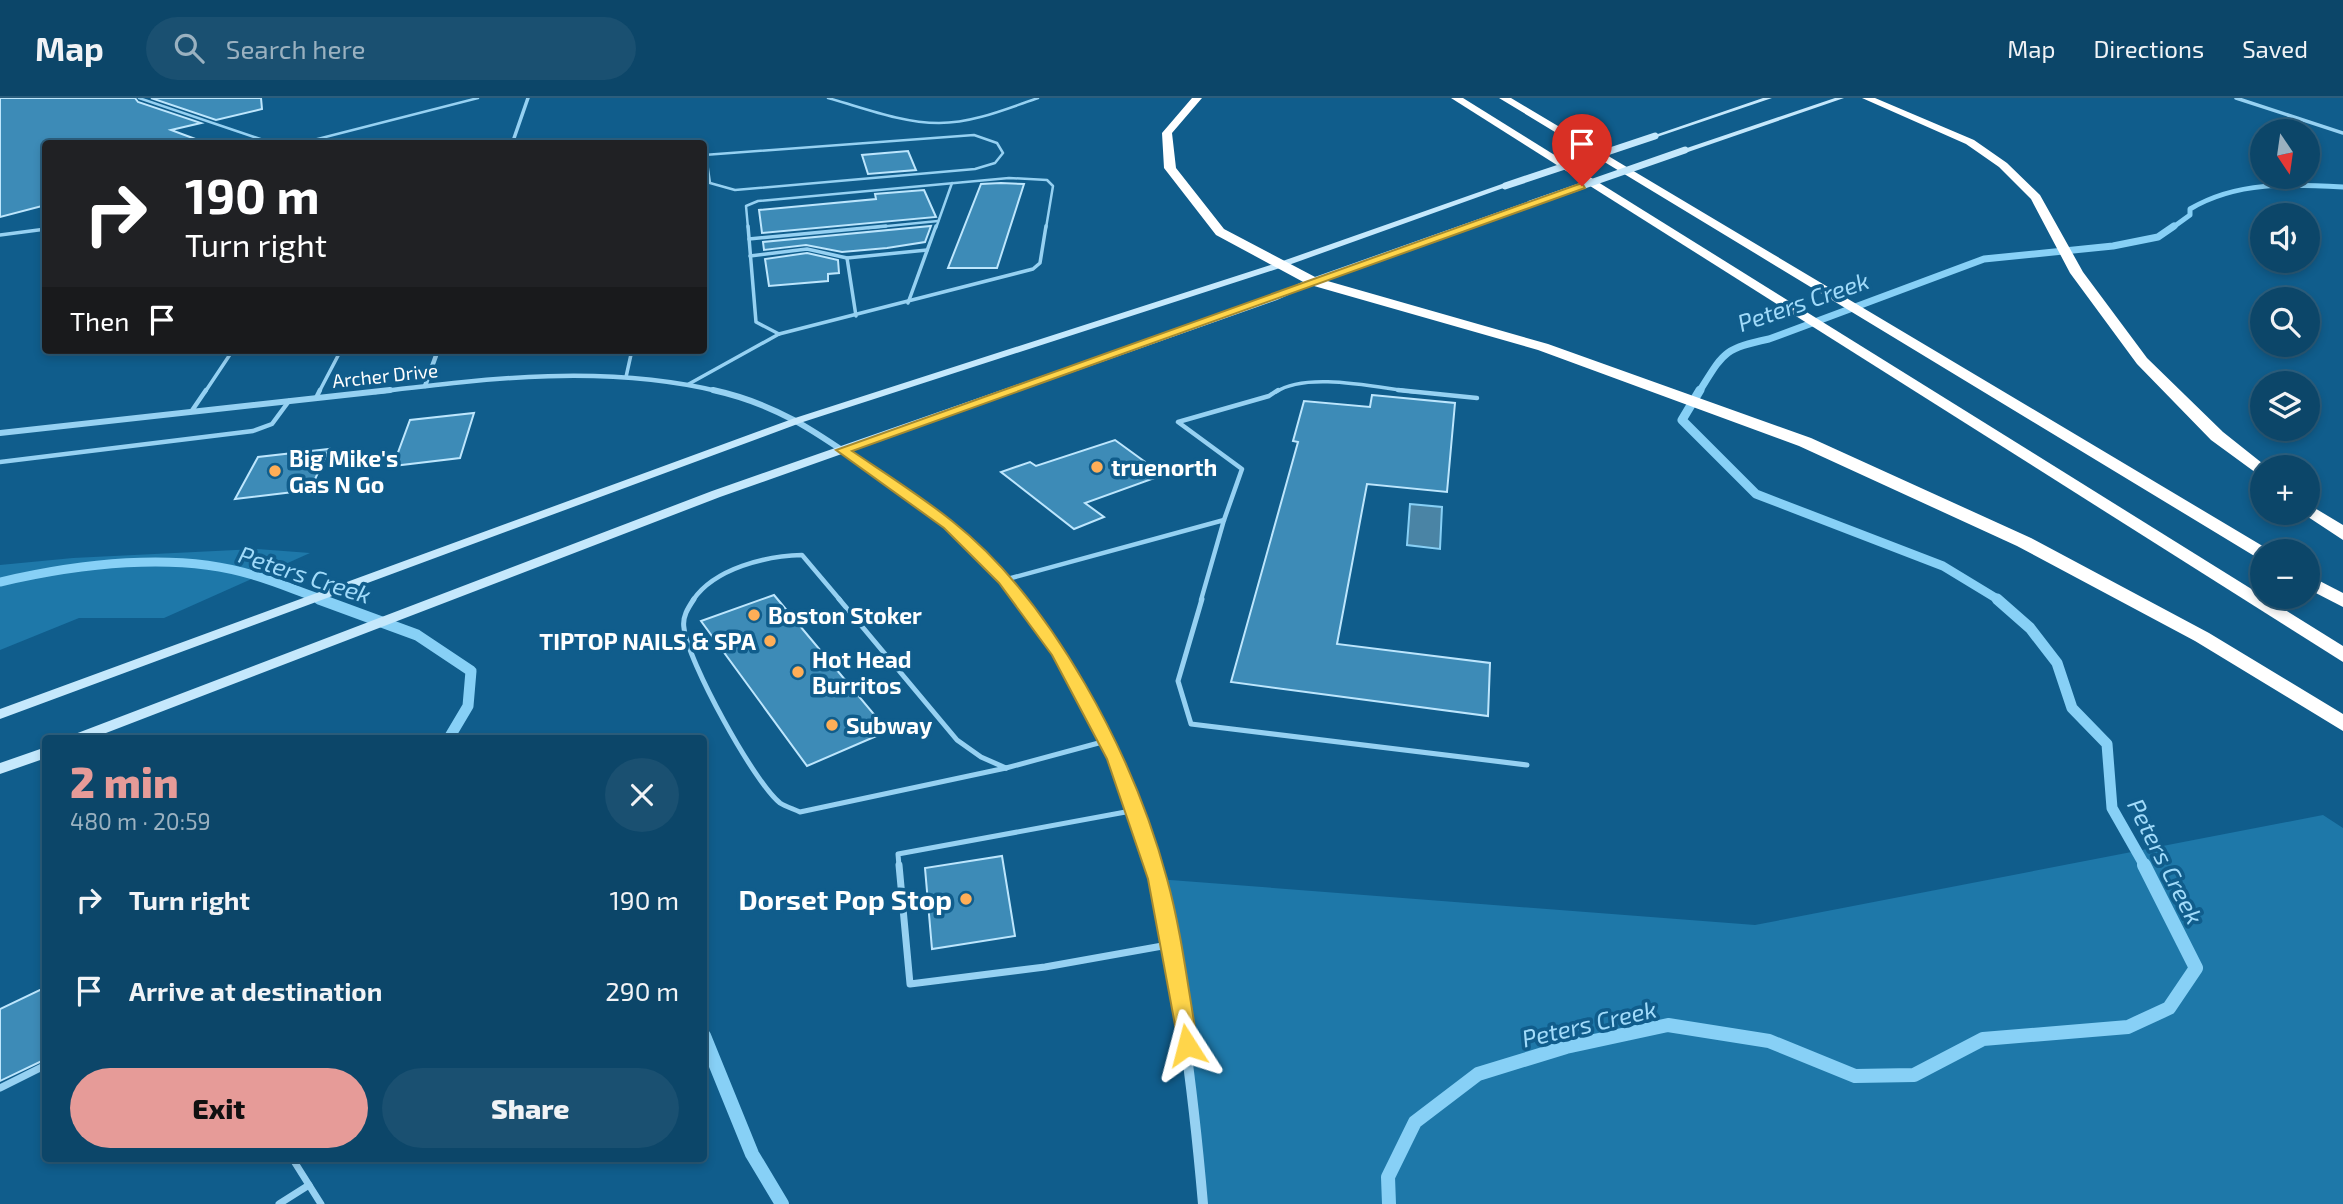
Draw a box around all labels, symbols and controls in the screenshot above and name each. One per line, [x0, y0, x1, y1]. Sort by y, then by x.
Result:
search box [146, 17, 636, 80]
text: Map [35, 28, 104, 68]
icon: search [170, 29, 208, 67]
text: Search here [226, 33, 365, 64]
text: Map [2007, 34, 2055, 63]
text: Directions [2093, 34, 2204, 63]
text: Saved [2242, 34, 2308, 63]
pin [1552, 114, 1612, 186]
north arrow [2250, 119, 2320, 189]
map controls [2250, 119, 2320, 609]
icon: arrive [1563, 125, 1601, 163]
text: 190 m [185, 165, 320, 224]
icon: right [70, 168, 161, 259]
button: sound [2250, 203, 2320, 273]
text: Turn right [185, 225, 327, 263]
water label: Peters Creek [1733, 265, 1873, 337]
button: search [2250, 287, 2320, 357]
icon: arrive [143, 301, 181, 339]
text: Then [70, 305, 129, 336]
street label: Archer Drive [331, 358, 439, 392]
button: layers [2250, 371, 2320, 441]
place label: Big Mike's Gas N Go [289, 444, 398, 498]
place label: truenorth [1111, 453, 1217, 481]
button: + [2250, 455, 2320, 525]
marker: truenorth [1089, 459, 1105, 475]
marker: Big Mike's Gas N Go [267, 463, 283, 479]
water label: Peters Creek [235, 539, 375, 609]
button: − [2250, 539, 2320, 609]
place label: Boston Stoker [768, 601, 922, 629]
marker: Boston Stoker [746, 607, 762, 623]
place label: TIPTOP NAILS & SPA [539, 627, 756, 655]
marker: TIPTOP NAILS & SPA [762, 633, 778, 649]
place label: Hot Head Burritos [812, 645, 912, 699]
marker: Hot Head Burritos [790, 664, 806, 680]
place label: Subway [846, 711, 932, 739]
marker: Subway [824, 717, 840, 733]
text: 2 min [70, 756, 179, 806]
button: close [605, 758, 679, 832]
water label: Peters Creek [2122, 793, 2210, 929]
text: 480 m · 20:59 [70, 807, 211, 835]
icon: right [70, 881, 108, 919]
place label: Dorset Pop Stop [738, 882, 952, 916]
text: Turn right [129, 884, 250, 915]
text: 190 m [610, 884, 679, 915]
marker: Dorset Pop Stop [958, 891, 974, 907]
icon: arrive [70, 972, 108, 1010]
text: Arrive at destination [129, 975, 382, 1006]
text: 290 m [605, 975, 679, 1006]
water label: Peters Creek [1519, 993, 1659, 1053]
position arrow [1150, 1008, 1224, 1082]
button: Exit [70, 1068, 368, 1148]
button: Share [382, 1068, 679, 1148]

